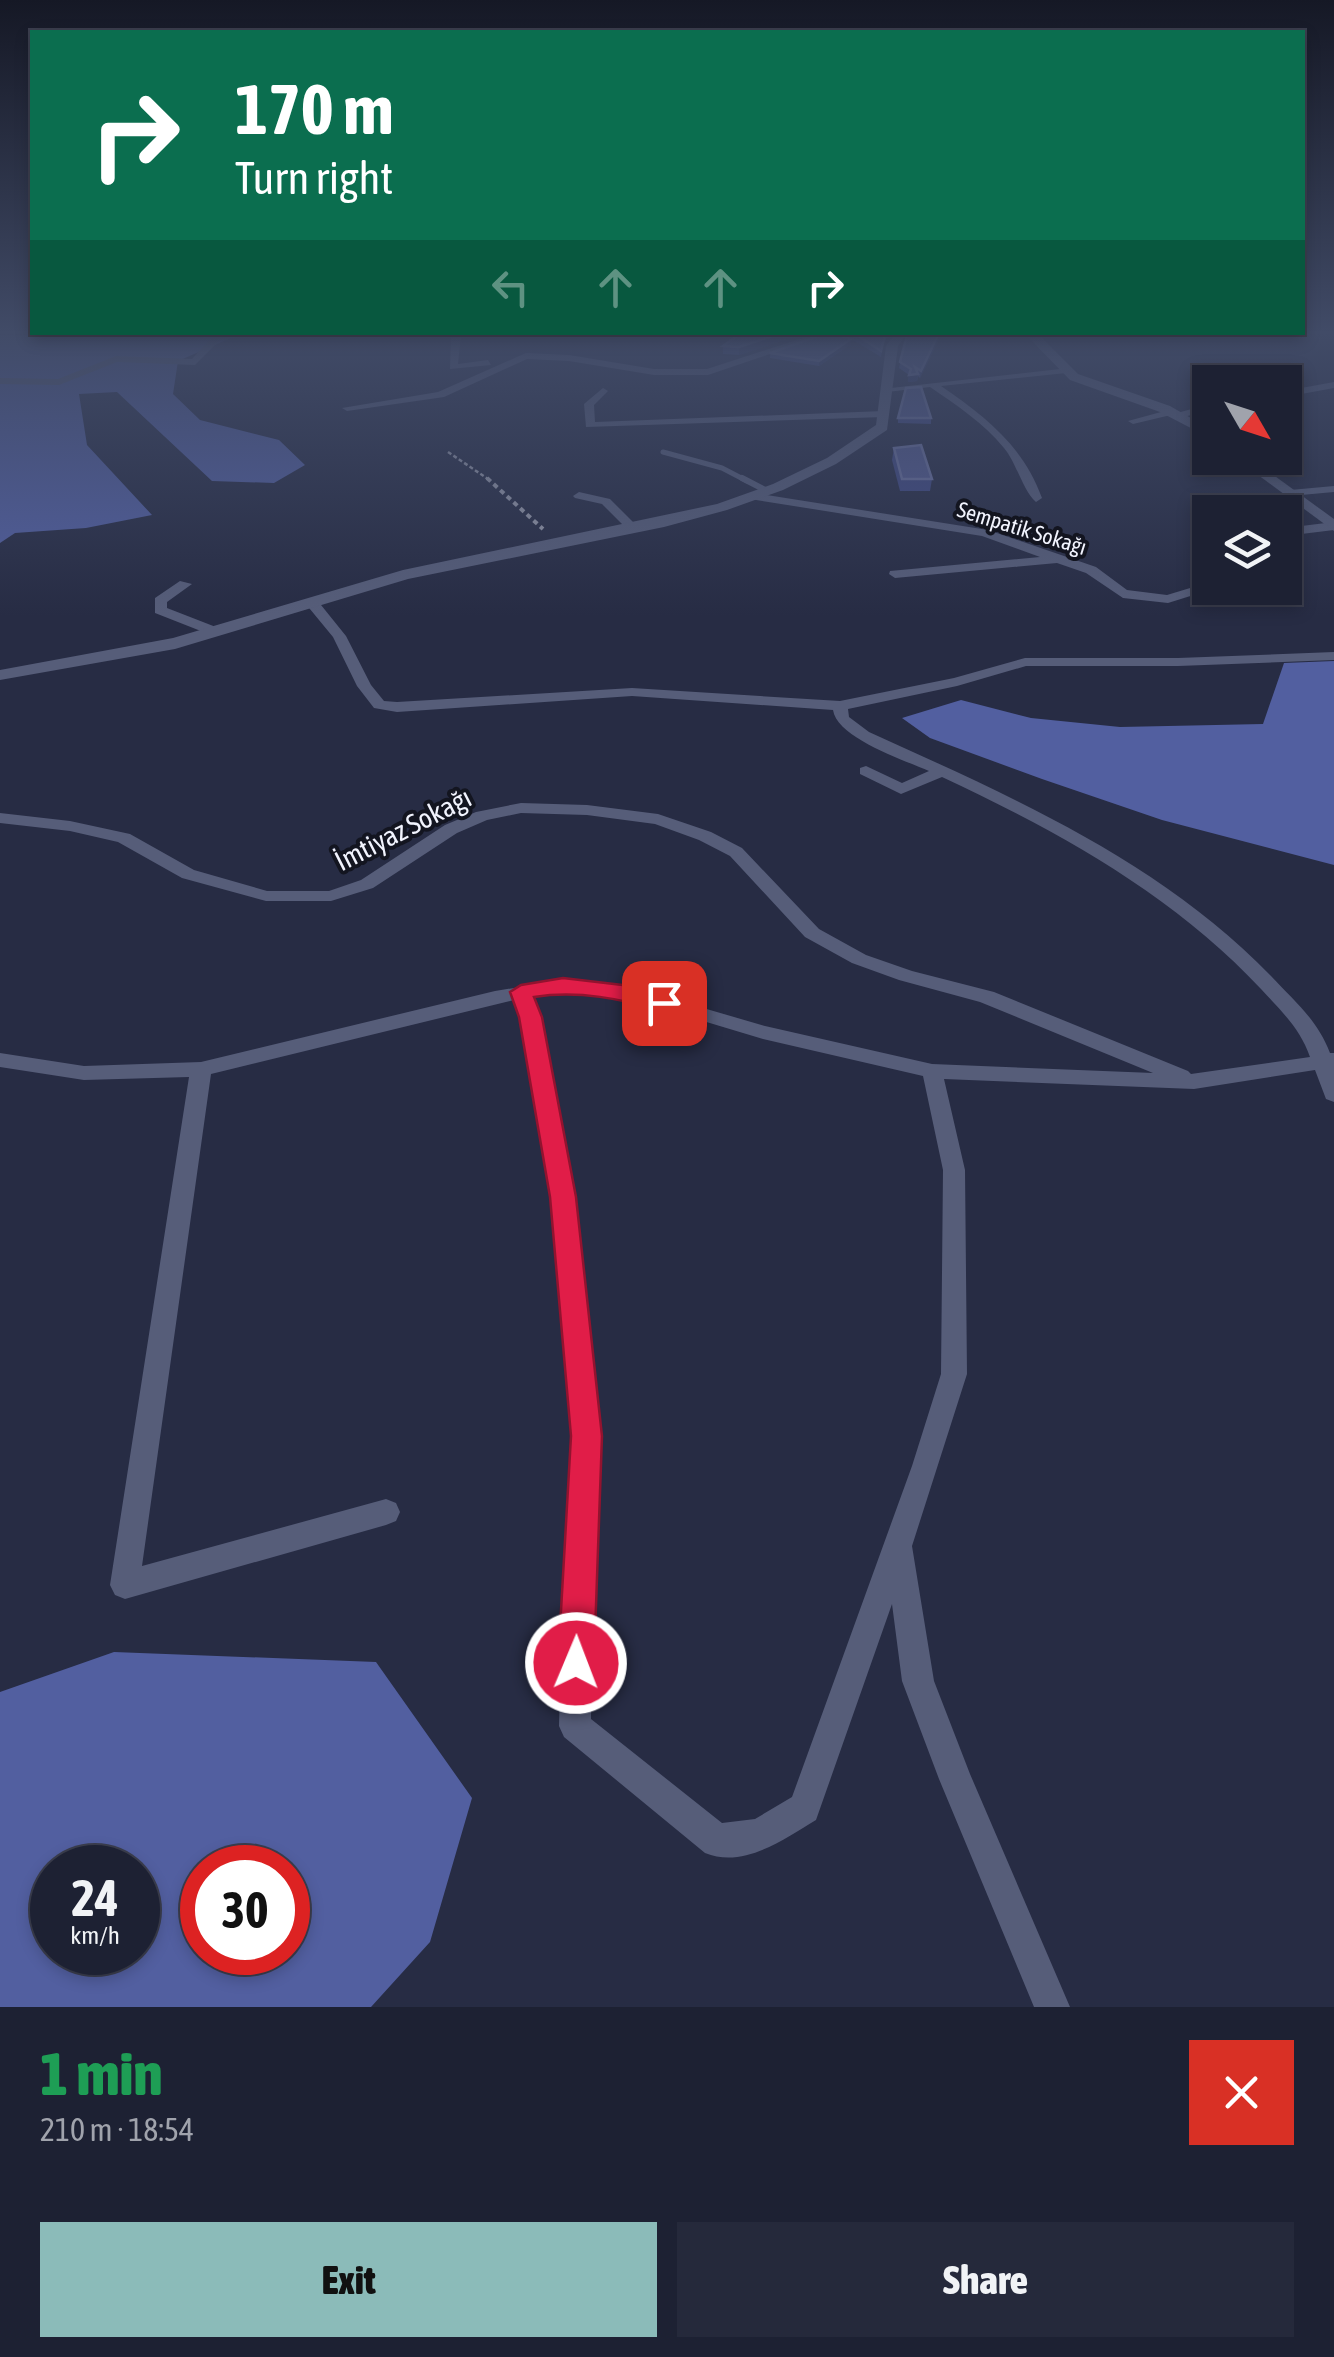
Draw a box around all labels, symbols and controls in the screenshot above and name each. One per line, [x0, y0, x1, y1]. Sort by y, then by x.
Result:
text: 170 m [235, 69, 394, 149]
icon: right [70, 70, 200, 200]
text: Turn right [235, 152, 393, 204]
icon: left [483, 260, 538, 315]
icon: ahead [588, 260, 643, 315]
icon: ahead [693, 260, 748, 315]
icon: right [798, 260, 853, 315]
north arrow [1192, 365, 1302, 475]
map controls [1192, 365, 1302, 605]
button: layers [1192, 495, 1302, 605]
street label: Sempatik Sokağı [954, 496, 1090, 560]
street label: İmtiyaz Sokağı [329, 781, 477, 877]
pin [622, 961, 707, 1046]
icon: arrive [637, 976, 692, 1031]
position arrow [524, 1611, 628, 1715]
speed limit sign: 30 [180, 1845, 310, 1975]
text: 24 [71, 1869, 118, 1927]
text: km/h [70, 1921, 120, 1949]
text: 1 min [40, 2039, 163, 2108]
button: close [1189, 2040, 1294, 2145]
text: 210 m · 18:54 [40, 2111, 194, 2148]
button: Exit [40, 2222, 657, 2337]
button: Share [677, 2222, 1294, 2337]

